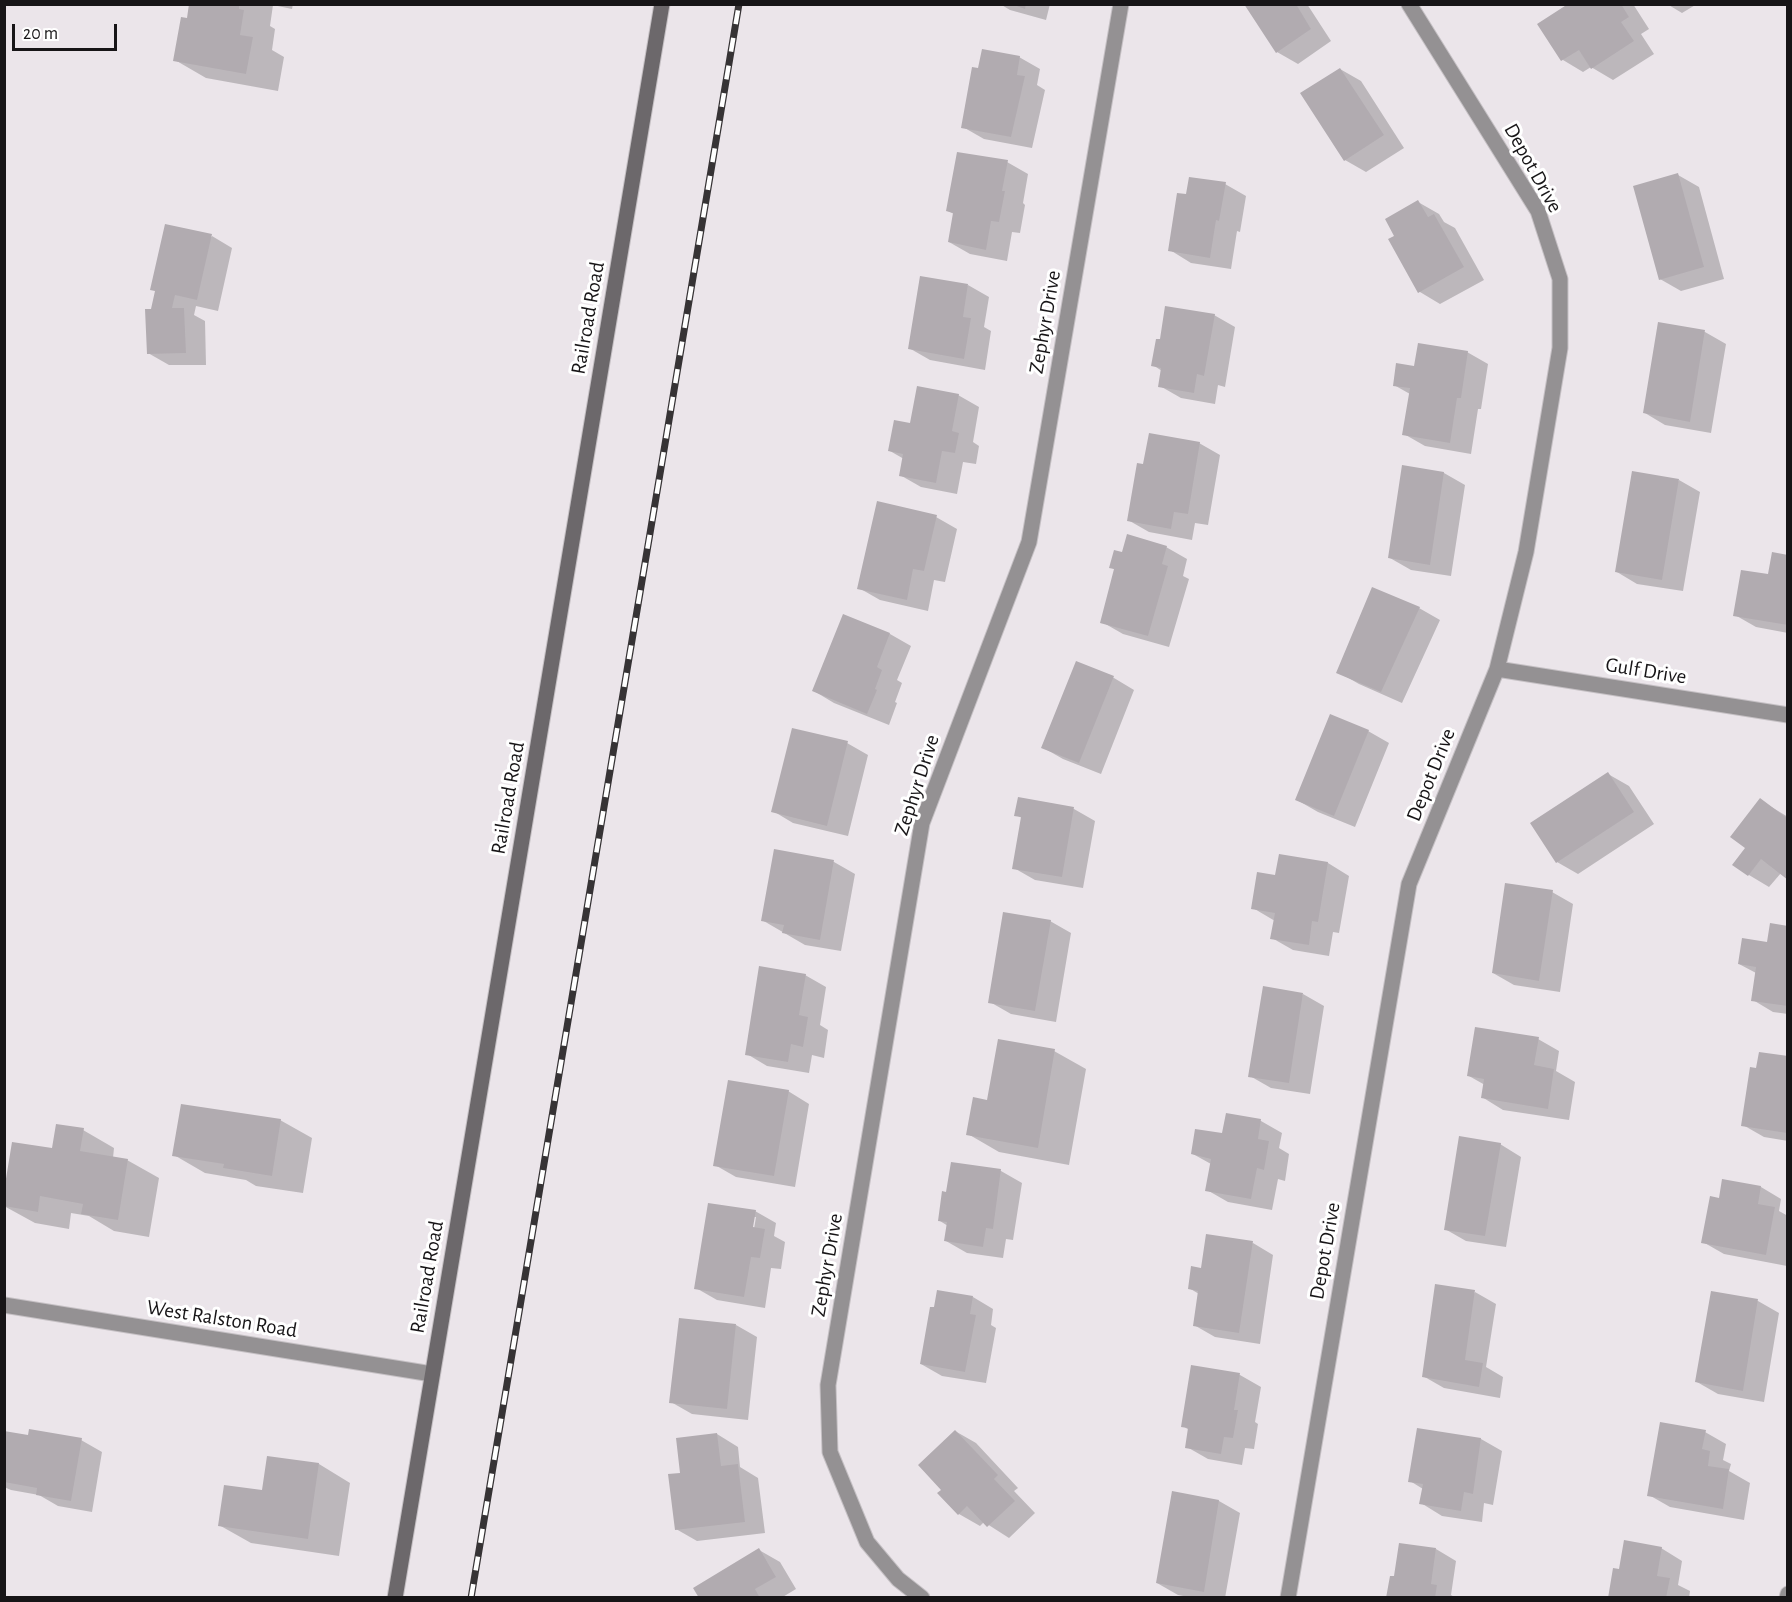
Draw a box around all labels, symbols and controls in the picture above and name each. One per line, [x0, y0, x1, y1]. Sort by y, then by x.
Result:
scale bar [15, 12, 120, 50]
text: 20 m [23, 25, 58, 43]
street label: Depot Drive [1498, 119, 1568, 217]
street label: Railroad Road [566, 260, 610, 376]
street label: Zephyr Drive [1024, 268, 1066, 376]
street label: Gulf Drive [1604, 652, 1688, 690]
street label: Depot Drive [1401, 725, 1461, 825]
street label: Zephyr Drive [889, 732, 945, 838]
street label: Railroad Road [486, 740, 530, 856]
street label: Depot Drive [1304, 1201, 1346, 1301]
street label: Zephyr Drive [806, 1211, 848, 1319]
street label: Railroad Road [405, 1219, 449, 1335]
street label: West Ralston Road [145, 1295, 299, 1343]

